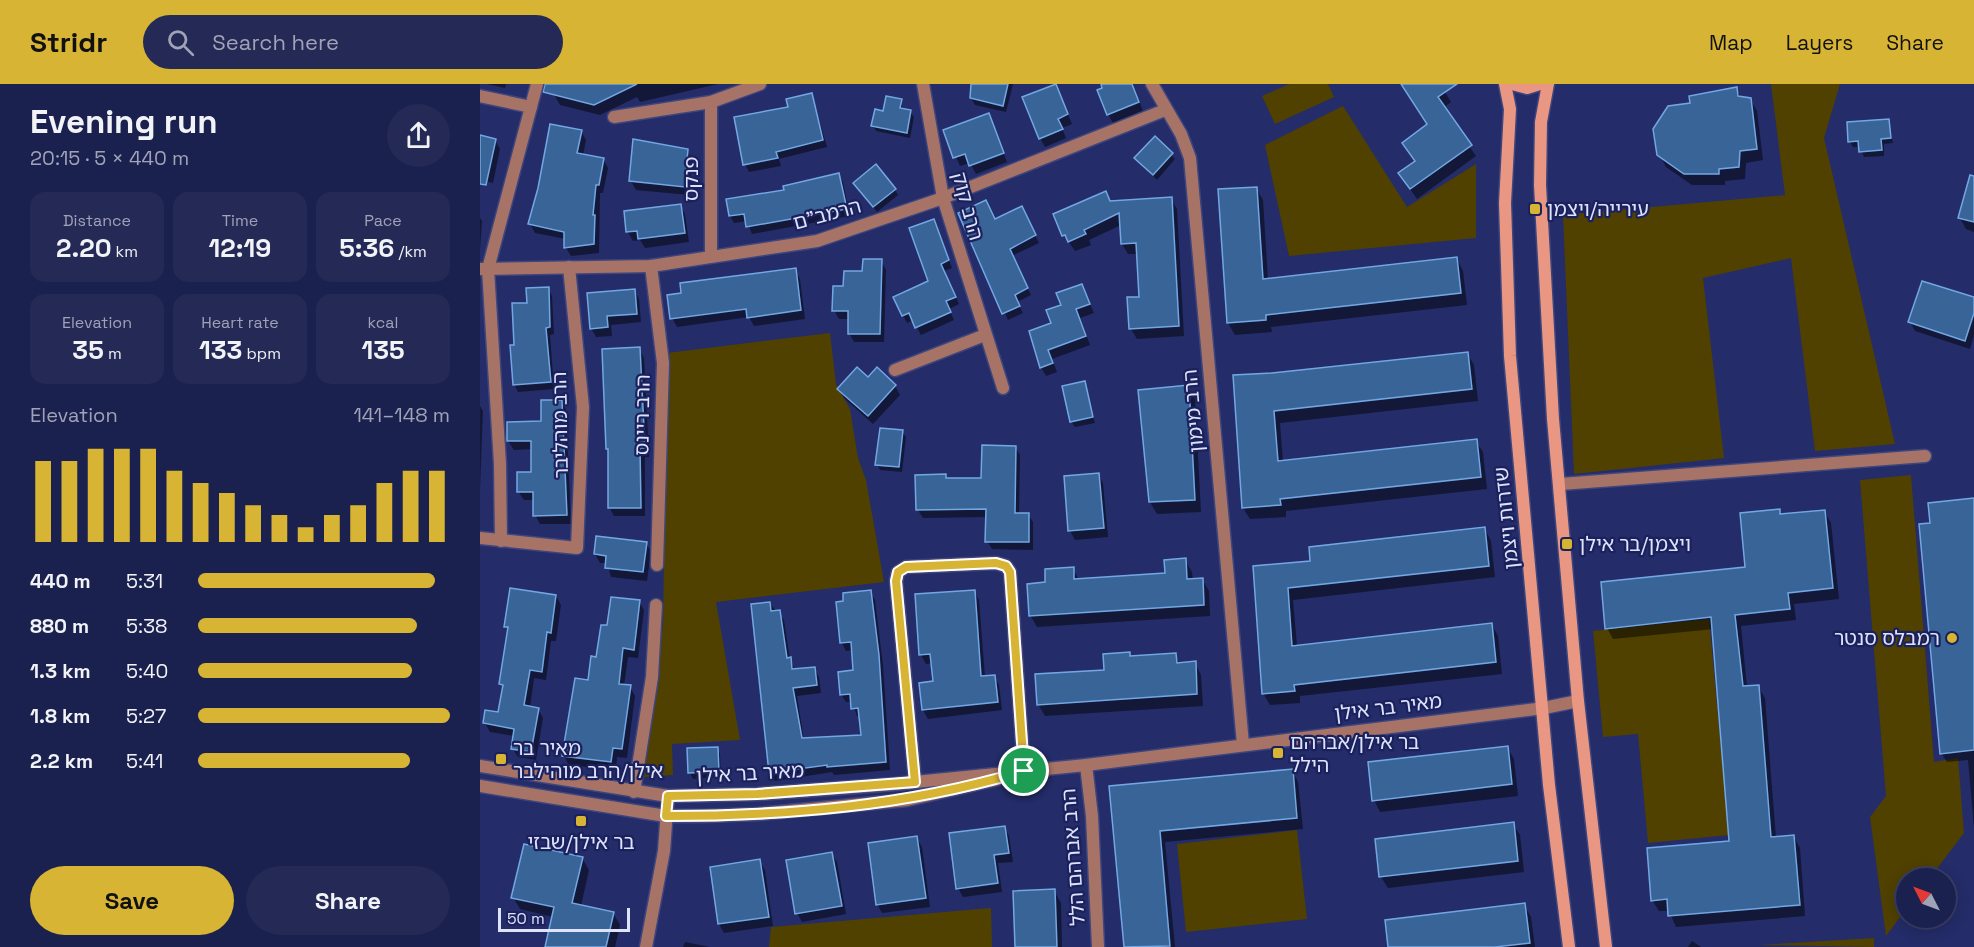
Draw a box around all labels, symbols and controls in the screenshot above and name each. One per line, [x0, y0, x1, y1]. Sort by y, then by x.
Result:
search box [143, 15, 563, 69]
text: Stridr [30, 24, 107, 60]
icon: search [164, 26, 197, 59]
text: Search here [212, 28, 339, 56]
text: Map [1709, 29, 1753, 56]
text: Layers [1786, 29, 1853, 56]
text: Share [1886, 29, 1944, 56]
text: Evening run [30, 101, 218, 143]
button: share [387, 104, 450, 167]
text: 20:15 · 5 × 440 m [30, 145, 189, 171]
street label: פנקס [678, 157, 704, 202]
street label: הרב קוק [946, 169, 990, 243]
street label: הרמב"ם [790, 192, 864, 236]
place label: עירייה/ויצמן [1547, 196, 1649, 222]
marker: עירייה/ויצמן [1528, 202, 1542, 216]
text: Distance [63, 210, 131, 231]
text: Time [222, 210, 258, 231]
text: Pace [364, 210, 402, 231]
text: 2.20 [56, 231, 112, 265]
text: 12:19 [209, 231, 271, 265]
text: 5:36 [339, 231, 394, 265]
text: km [112, 241, 138, 262]
text: /km [394, 241, 427, 262]
text: Elevation [62, 312, 132, 333]
text: Heart rate [201, 312, 279, 333]
text: kcal [368, 312, 398, 333]
text: 35 [72, 333, 104, 367]
text: 133 [199, 333, 242, 367]
text: 135 [361, 333, 405, 367]
text: m [104, 343, 122, 364]
text: bpm [242, 343, 281, 364]
street label: הרב מימון [1176, 368, 1210, 454]
street label: הרב מוהליבר [546, 371, 574, 479]
street label: הרב ריינס [628, 374, 656, 456]
text: Elevation [30, 402, 118, 428]
text: 141–148 m [353, 402, 450, 428]
street label: שדרות ויצמן [1488, 465, 1524, 571]
place label: ויצמן/בר אילן [1579, 531, 1691, 557]
marker: ויצמן/בר אילן [1560, 537, 1574, 551]
text: 440 m [30, 568, 91, 594]
text: 5:31 [126, 568, 163, 594]
text: 880 m [30, 613, 89, 639]
text: 5:38 [126, 613, 168, 639]
place label: רמבלס סנטר [1834, 625, 1940, 651]
marker: רמבלס סנטר [1945, 631, 1959, 645]
text: 1.3 km [30, 658, 91, 684]
text: 5:40 [126, 658, 168, 684]
street label: מאיר בר אילן [1333, 688, 1443, 726]
text: 1.8 km [30, 703, 90, 729]
text: 5:27 [126, 703, 166, 729]
place label: בר אילן/אברהם הילל [1290, 729, 1419, 778]
place label: מאיר בר אילן/הרב מוהילבר [513, 735, 663, 784]
pin [998, 745, 1049, 796]
marker: בר אילן/אברהם הילל [1271, 746, 1285, 760]
text: 2.2 km [30, 748, 93, 774]
text: 5:41 [126, 748, 163, 774]
marker: מאיר בר אילן/הרב מוהילבר [494, 752, 508, 766]
icon: arrive [1007, 754, 1040, 787]
street label: מאיר בר אילן [695, 757, 805, 789]
street label: הרב אברהם הלל [1055, 787, 1091, 927]
marker: בר אילן/שבזי [574, 814, 588, 828]
place label: בר אילן/שבזי [527, 829, 635, 855]
button: Save [30, 866, 234, 935]
button: Share [246, 866, 450, 935]
north arrow [1896, 868, 1956, 928]
map controls [1896, 868, 1956, 928]
scale bar [498, 905, 630, 932]
text: 50 m [507, 908, 545, 929]

